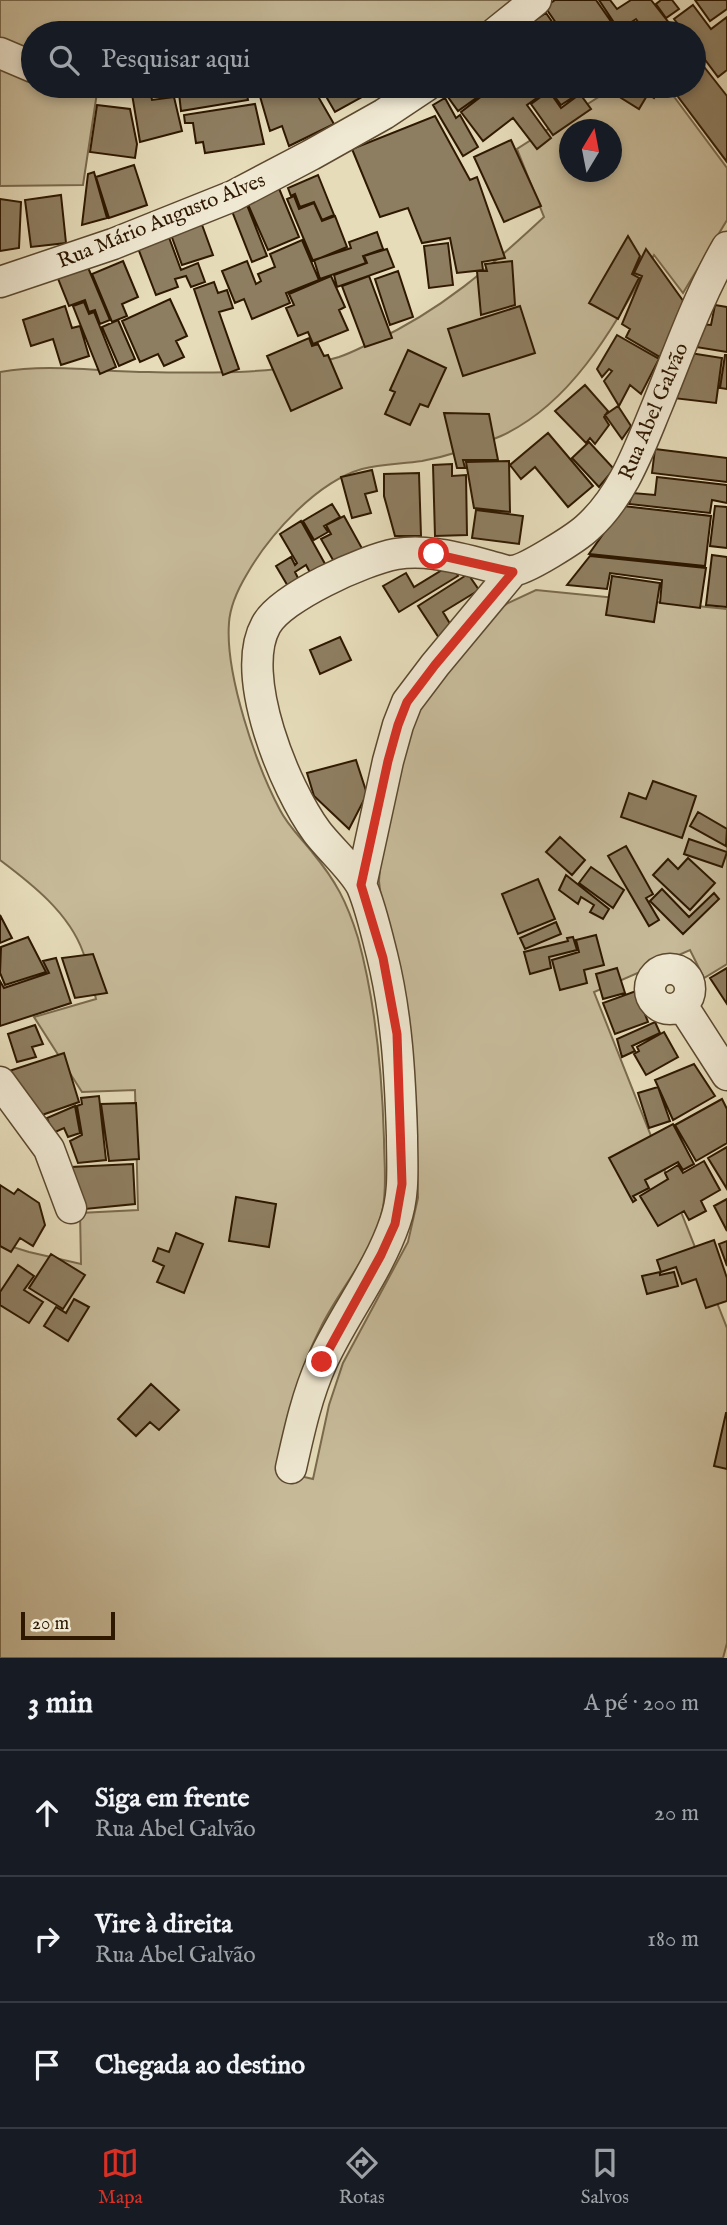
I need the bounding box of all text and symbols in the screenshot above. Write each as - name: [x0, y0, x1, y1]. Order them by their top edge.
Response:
- search box: [21, 21, 706, 98]
- icon: search: [45, 41, 83, 79]
- text: Pesquisar aqui: [101, 43, 250, 76]
- north arrow: [559, 119, 622, 182]
- street label: Rua Mário Augusto Alves: [54, 167, 270, 276]
- street label: Rua Abel Galvão: [613, 339, 695, 484]
- route start: [418, 538, 449, 569]
- route end: [306, 1346, 337, 1377]
- scale bar: [21, 1609, 116, 1641]
- text: 20 m: [32, 1612, 69, 1636]
- text: 3 min: [28, 1685, 93, 1723]
- text: A pé · 200 m: [584, 1689, 699, 1718]
- text: Siga em frente: [95, 1782, 250, 1815]
- icon: ahead: [28, 1794, 66, 1832]
- text: 20 m: [654, 1799, 699, 1828]
- text: Rua Abel Galvão: [95, 1815, 256, 1844]
- text: Vire à direita: [95, 1908, 232, 1941]
- icon: right: [28, 1920, 66, 1958]
- text: 180 m: [647, 1925, 699, 1954]
- text: Rua Abel Galvão: [95, 1941, 256, 1970]
- icon: arrive: [28, 2046, 66, 2084]
- text: Chegada ao destino: [95, 2049, 305, 2082]
- tab: Mapa: [98, 2144, 143, 2210]
- tab: Rotas: [339, 2144, 385, 2210]
- tab: Salvos: [581, 2144, 629, 2210]

